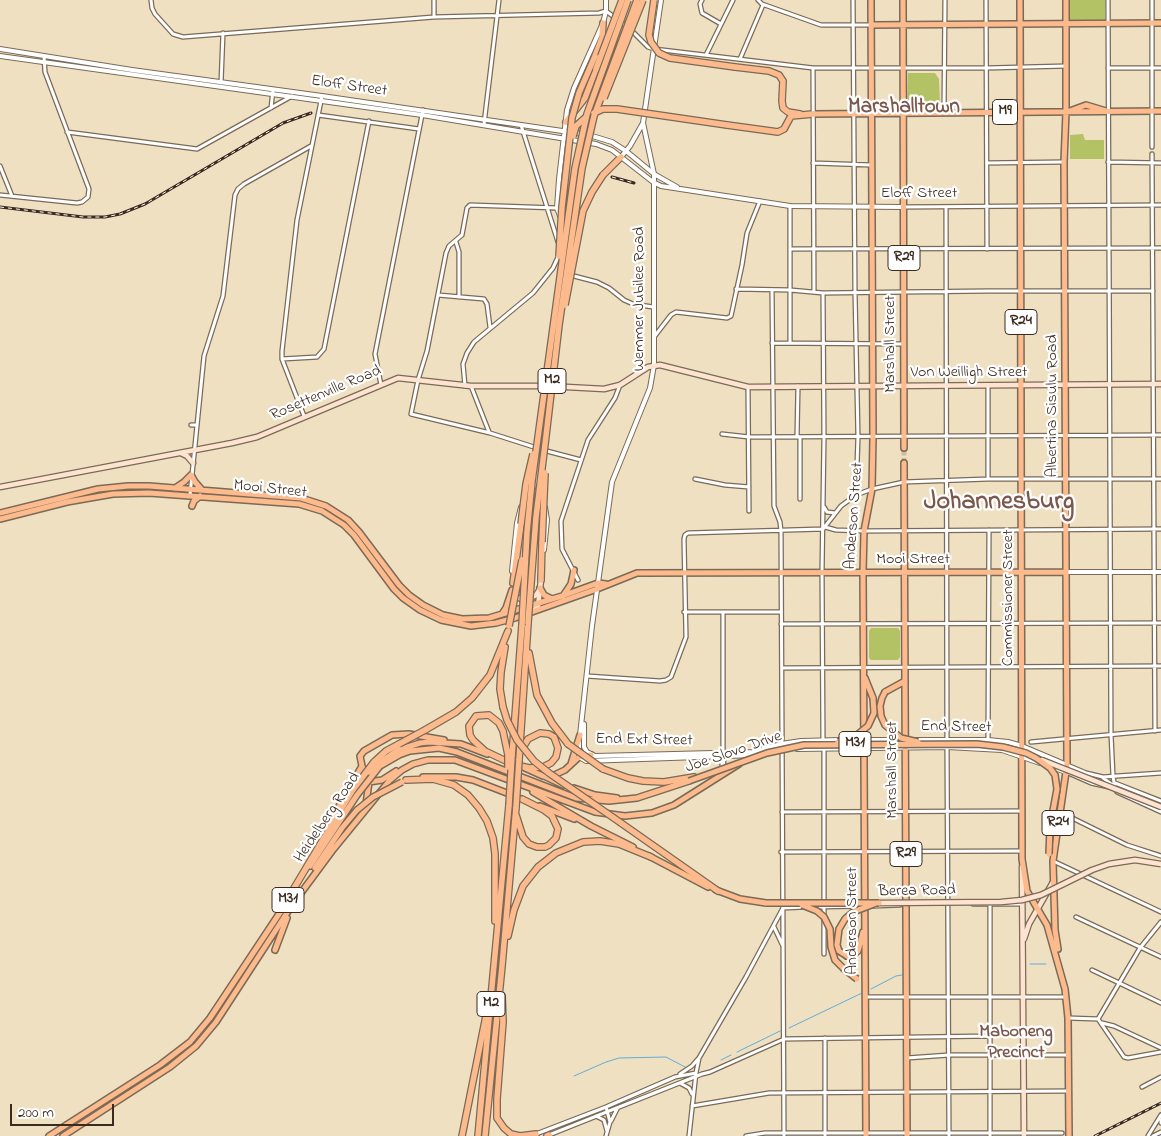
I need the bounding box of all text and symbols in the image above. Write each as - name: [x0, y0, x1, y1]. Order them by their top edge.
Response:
- street label: Eloff Street: [310, 72, 388, 102]
- district label: Marshalltown: [848, 96, 960, 122]
- road number: M9: [992, 100, 1018, 124]
- street label: Eloff Street: [881, 184, 957, 204]
- street label: Wemmer Jubilee Road: [630, 227, 650, 371]
- road number: R29: [888, 246, 920, 270]
- street label: Marshall Street: [881, 295, 901, 393]
- road number: R24: [1005, 310, 1037, 334]
- street label: Albertina Sisulu Road: [1043, 335, 1063, 477]
- street label: Rosettenville Road: [268, 362, 384, 426]
- street label: Von Weilligh Street: [911, 363, 1027, 383]
- road number: M2: [538, 368, 566, 394]
- street label: Anderson Street: [842, 462, 868, 570]
- street label: Mooi Street: [232, 477, 308, 503]
- district label: Johannesburg: [924, 488, 1074, 520]
- street label: Commissioner Street: [999, 530, 1019, 666]
- street label: Mooi Street: [876, 550, 950, 570]
- street label: End Street: [920, 718, 992, 738]
- street label: Marshall Street: [883, 721, 903, 819]
- street label: Joe Slovo Drive: [683, 728, 785, 778]
- street label: End Ext Street: [595, 731, 693, 751]
- road number: M31: [839, 732, 871, 756]
- street label: Heidelberg Road: [291, 769, 365, 867]
- road number: R24: [1042, 810, 1074, 836]
- road number: R29: [890, 842, 922, 866]
- street label: Anderson Street: [843, 867, 863, 975]
- street label: Berea Road: [878, 882, 956, 902]
- road number: M31: [272, 888, 304, 912]
- road number: M2: [477, 992, 505, 1016]
- district label: Maboneng Precinct: [979, 1022, 1053, 1064]
- scale bar: [12, 1094, 116, 1126]
- text: 200 m: [18, 1102, 54, 1124]

